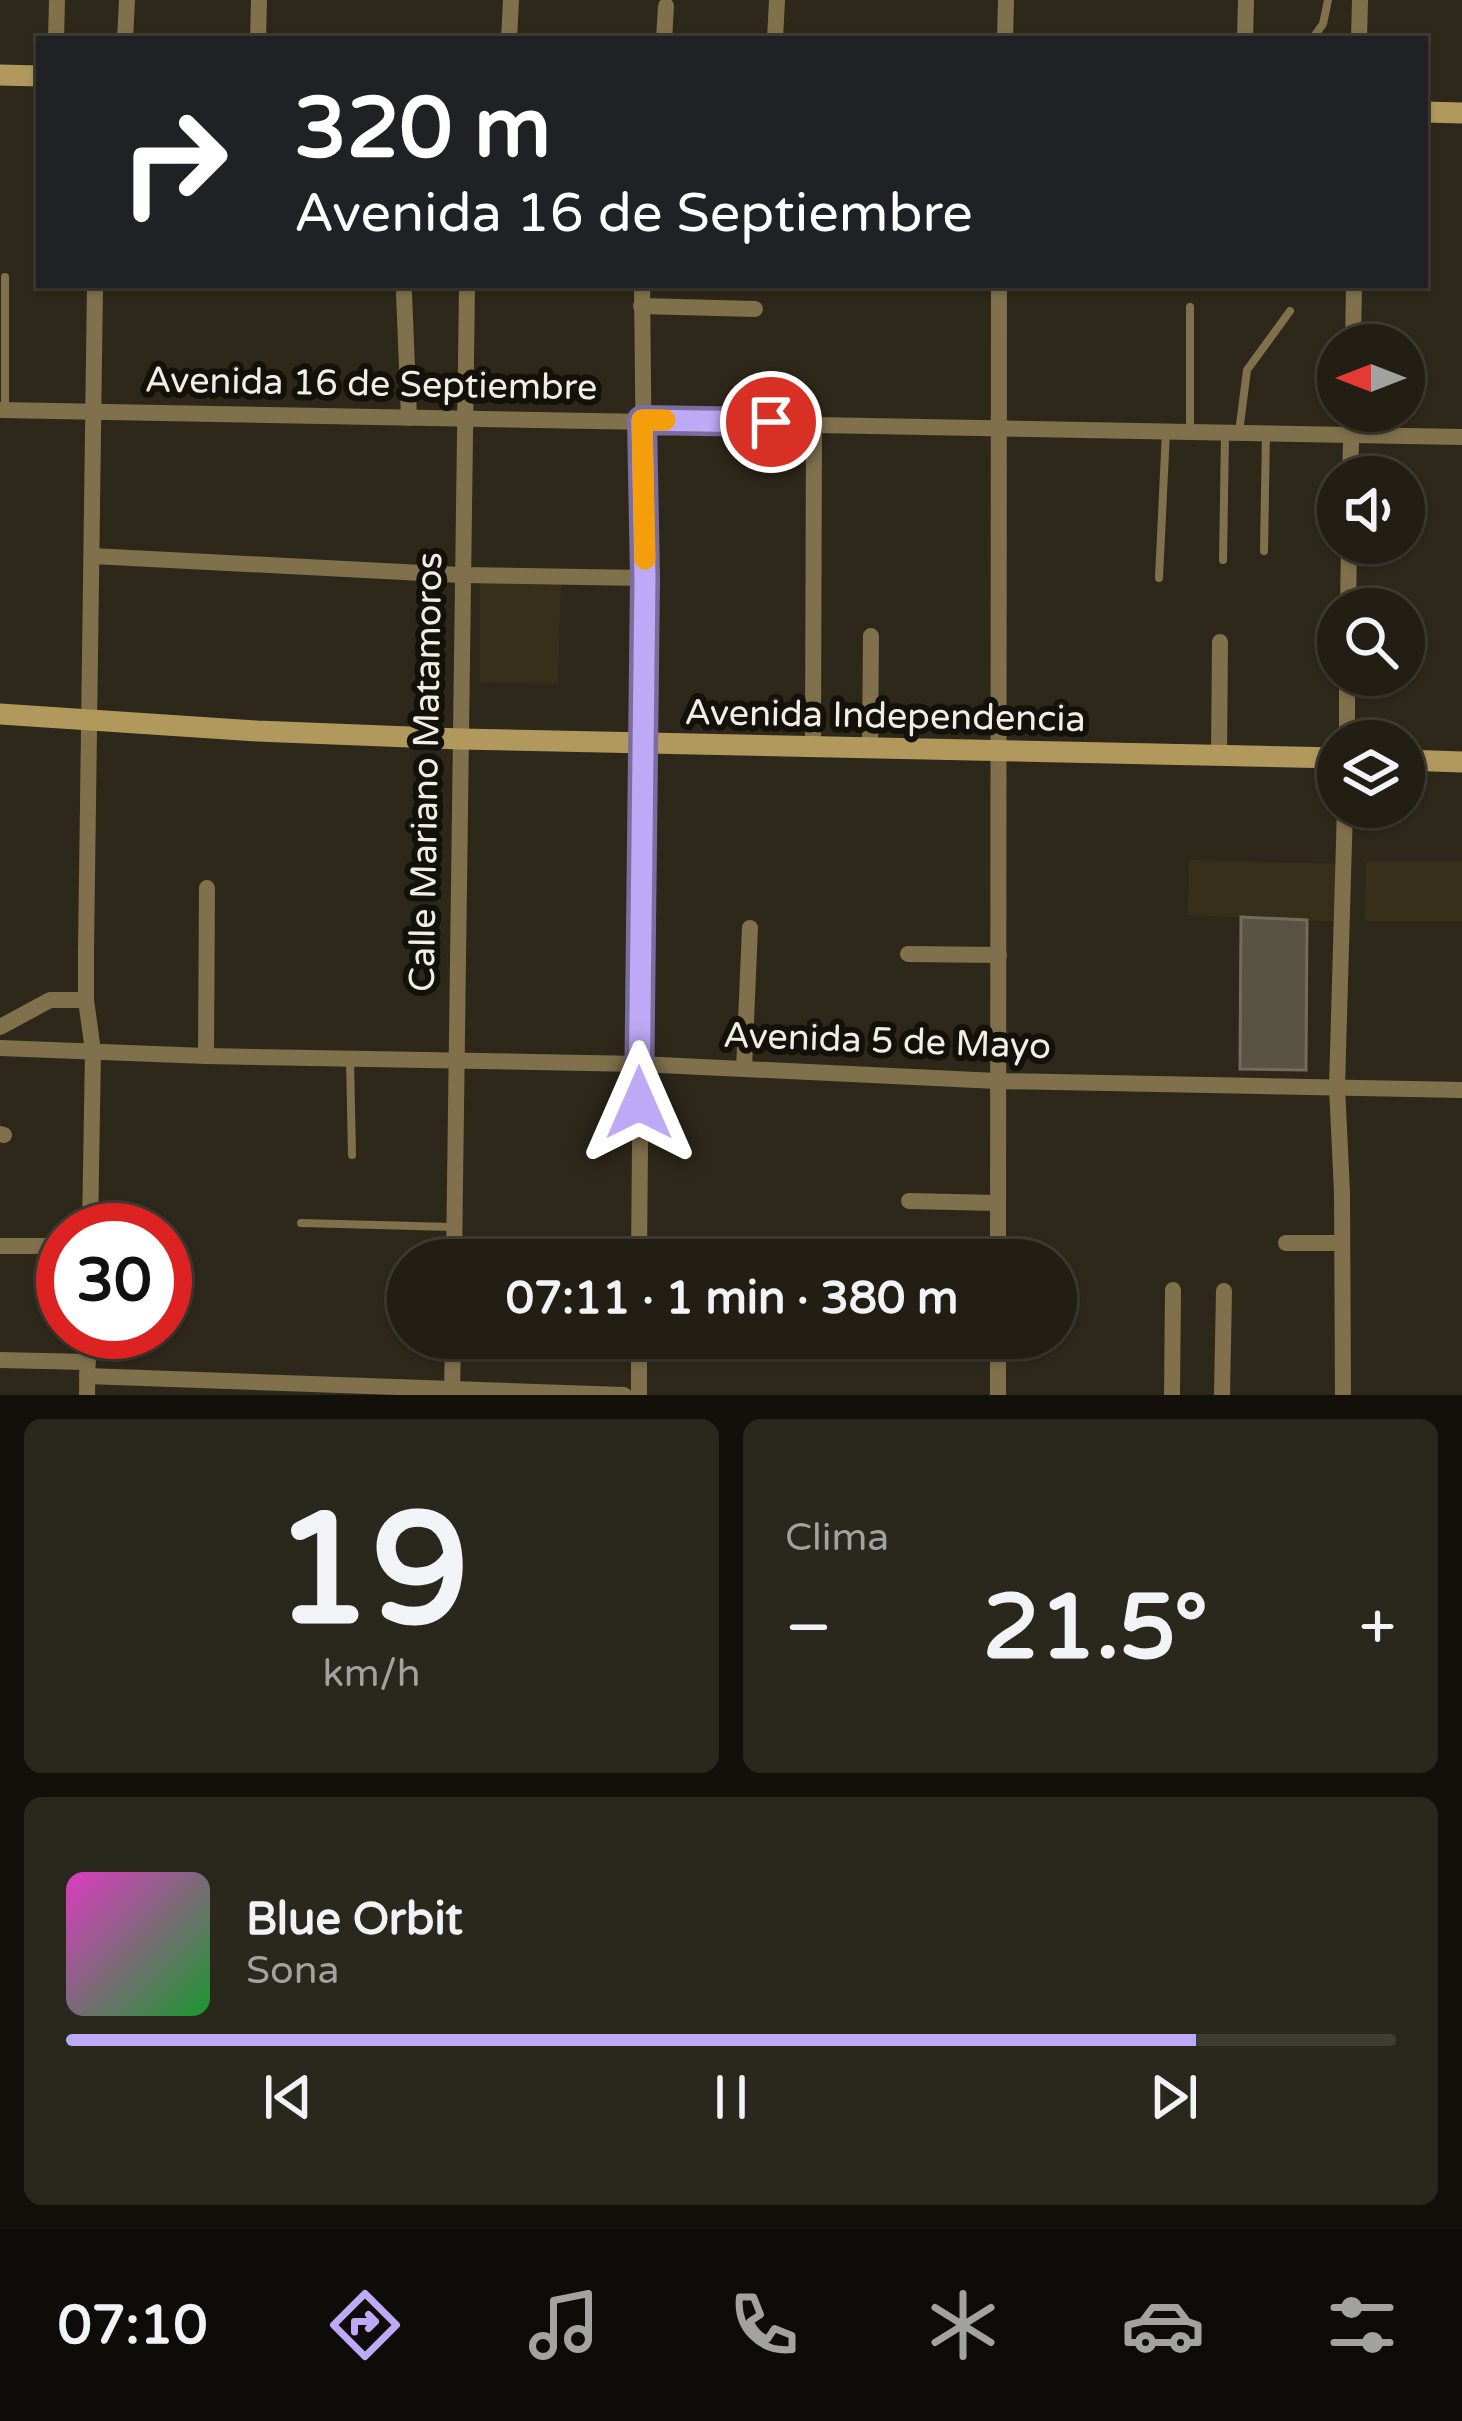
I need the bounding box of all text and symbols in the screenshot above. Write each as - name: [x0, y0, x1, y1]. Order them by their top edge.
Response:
- text: 320 m: [294, 79, 551, 180]
- icon: right: [96, 84, 252, 240]
- text: Avenida 16 de Septiembre: [294, 181, 973, 246]
- north arrow: [1317, 324, 1425, 432]
- map controls: [1317, 324, 1425, 828]
- street label: Avenida 16 de Septiembre: [144, 359, 598, 409]
- pin: [720, 371, 822, 473]
- icon: arrive: [738, 389, 804, 455]
- button: sound: [1317, 456, 1425, 564]
- street label: Calle Mariano Matamoros: [401, 552, 451, 992]
- button: search: [1317, 588, 1425, 696]
- street label: Avenida Independencia: [684, 691, 1086, 741]
- button: layers: [1317, 720, 1425, 828]
- street label: Avenida 5 de Mayo: [722, 1014, 1052, 1068]
- position arrow: [576, 1040, 702, 1166]
- speed limit sign: 30: [36, 1203, 192, 1359]
- text: 07:11 · 1 min · 380 m: [506, 1272, 958, 1326]
- text: 19: [274, 1478, 469, 1666]
- text: Clima: [785, 1514, 889, 1561]
- text: 21.5°: [983, 1574, 1208, 1683]
- text: −: [785, 1588, 832, 1668]
- text: +: [1359, 1588, 1396, 1668]
- text: km/h: [322, 1650, 421, 1697]
- text: Blue Orbit: [246, 1893, 463, 1947]
- text: Sona: [246, 1947, 339, 1994]
- icon: previous: [255, 2064, 321, 2130]
- icon: pause: [698, 2064, 764, 2130]
- icon: next: [1141, 2064, 1207, 2130]
- icon: directions: [323, 2283, 407, 2367]
- icon: music: [522, 2283, 606, 2367]
- icon: phone: [722, 2283, 806, 2367]
- icon: climate: [921, 2283, 1005, 2367]
- icon: car: [1121, 2283, 1205, 2367]
- icon: filters: [1320, 2283, 1404, 2367]
- text: 07:10: [58, 2293, 207, 2358]

